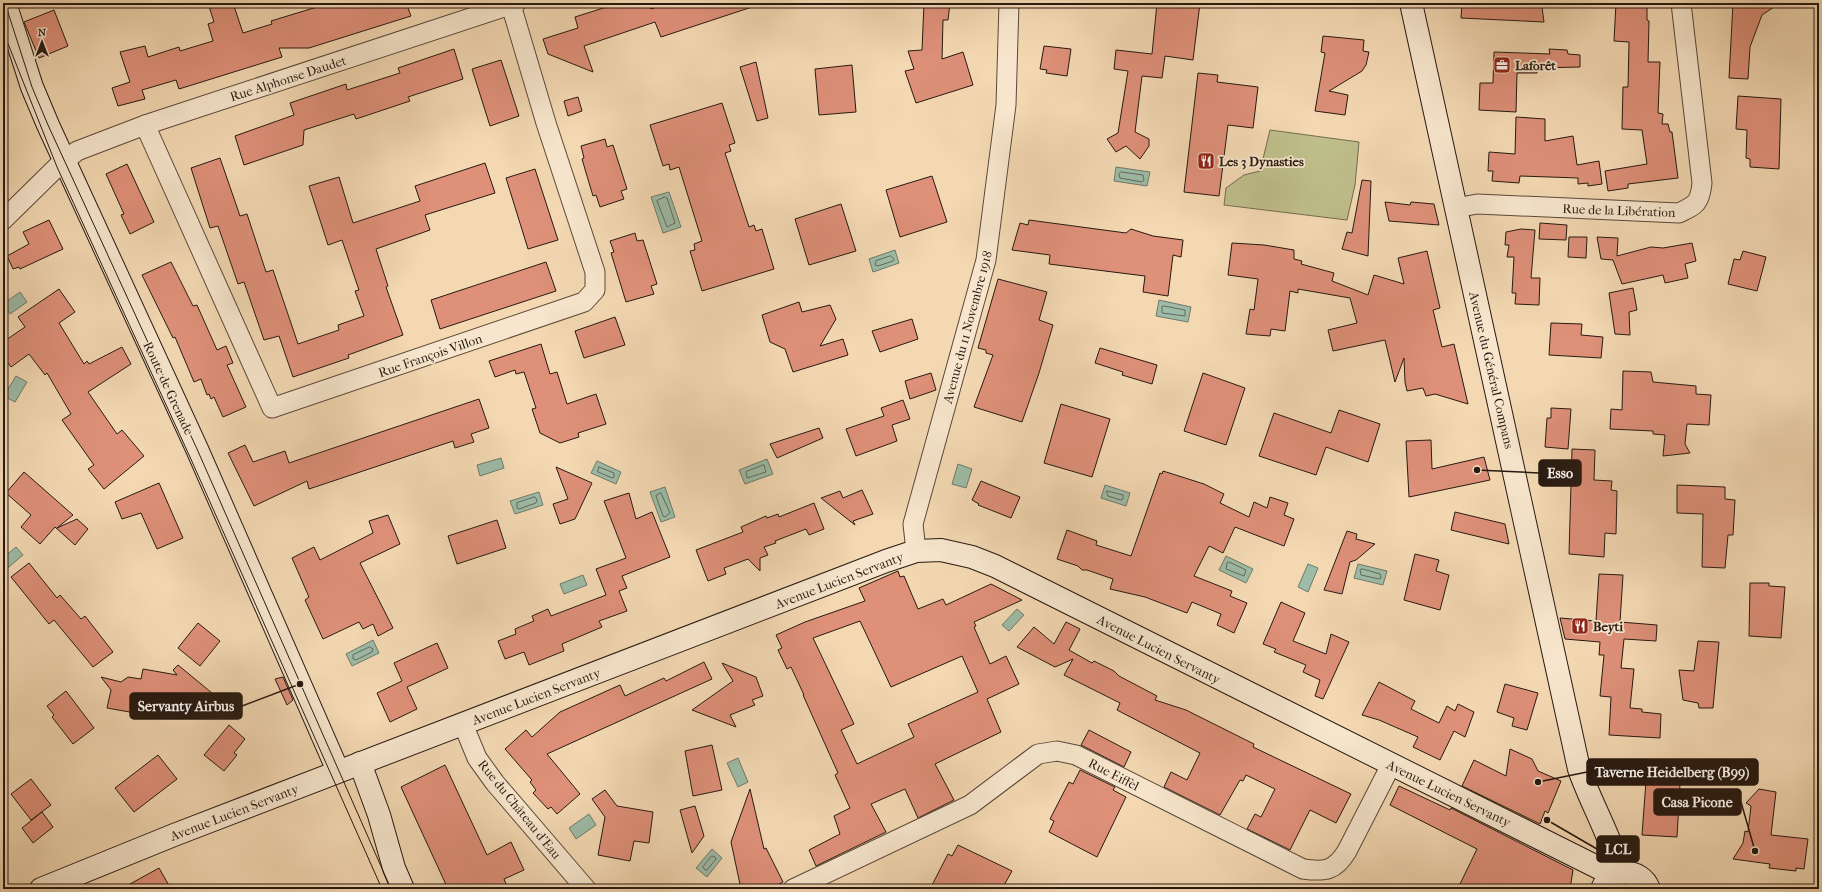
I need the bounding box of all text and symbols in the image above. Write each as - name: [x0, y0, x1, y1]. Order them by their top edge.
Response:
- north arrow: [22, 22, 62, 62]
- text: N: [38, 26, 47, 39]
- street label: Rue Alphonse Daudet: [228, 52, 349, 104]
- office icon: Laforêt: [1492, 55, 1512, 75]
- place label: Laforêt: [1515, 58, 1556, 73]
- restaurant icon: Les 3 Dynasties: [1196, 151, 1216, 171]
- place label: Les 3 Dynasties: [1219, 154, 1304, 170]
- street label: Rue de la Libération: [1562, 201, 1676, 220]
- street label: Avenue du 11 Novembre 1918: [940, 249, 995, 406]
- street label: Avenue du Général Compans: [1466, 289, 1517, 450]
- street label: Rue François Villon: [376, 331, 485, 381]
- street label: Route de Grenade: [140, 339, 197, 438]
- callout: Esso: [1539, 460, 1581, 486]
- text: Esso: [1547, 465, 1573, 482]
- street label: Avenue Lucien Servanty: [772, 549, 906, 612]
- street label: Avenue Lucien Servanty: [1094, 611, 1224, 688]
- restaurant icon: Beyti: [1570, 616, 1590, 636]
- place label: Beyti: [1593, 619, 1623, 635]
- street label: Avenue Lucien Servanty: [469, 665, 603, 728]
- callout: Servanty Airbus: [130, 693, 242, 719]
- text: Servanty Airbus: [138, 698, 235, 715]
- street label: Rue Eiffel: [1086, 755, 1142, 794]
- street label: Avenue Lucien Servanty: [1383, 756, 1514, 831]
- street label: Rue du Château d'Eau: [475, 757, 565, 862]
- callout: Taverne Heidelberg (B99): [1587, 759, 1758, 785]
- text: Taverne Heidelberg (B99): [1594, 764, 1749, 781]
- street label: Avenue Lucien Servanty: [167, 781, 301, 844]
- callout: Casa Picone: [1654, 789, 1741, 815]
- text: Casa Picone: [1661, 794, 1733, 811]
- callout: LCL: [1597, 836, 1639, 862]
- text: LCL: [1605, 841, 1632, 858]

